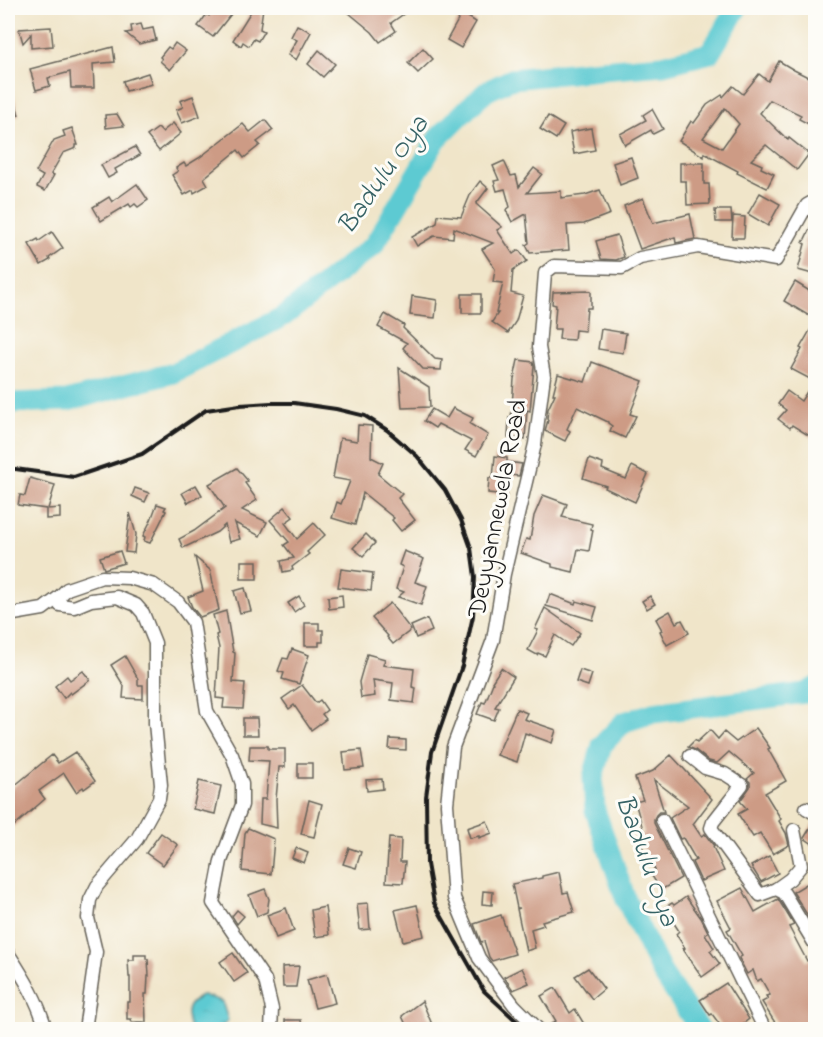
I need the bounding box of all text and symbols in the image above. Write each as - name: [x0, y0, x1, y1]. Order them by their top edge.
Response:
- water label: Badulu Oya: [329, 108, 440, 243]
- street label: Deyyannewela Road: [459, 396, 539, 622]
- water label: Badulu Oya: [604, 790, 688, 932]

